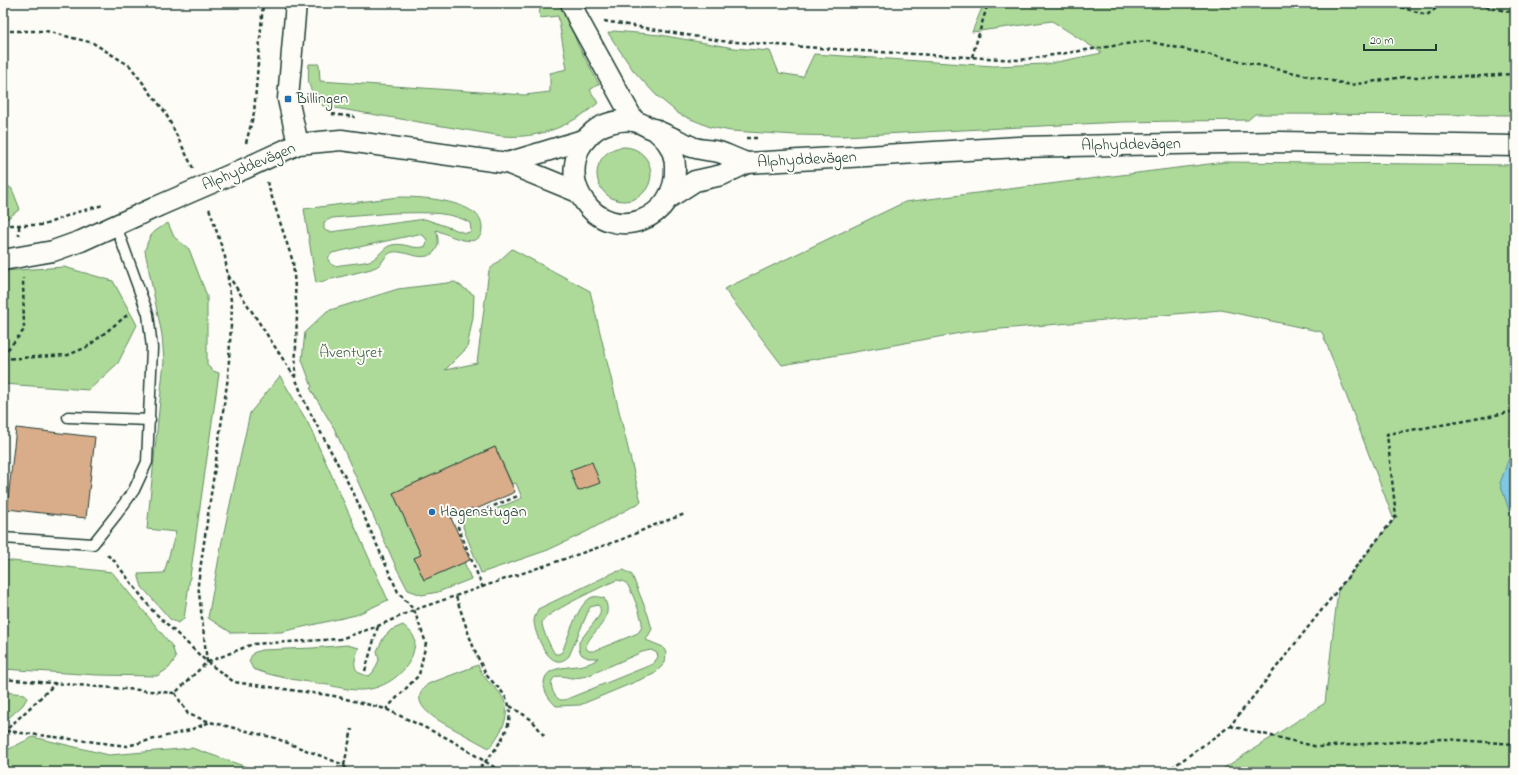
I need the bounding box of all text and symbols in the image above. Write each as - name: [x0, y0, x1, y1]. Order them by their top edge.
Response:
- scale bar: [1364, 26, 1436, 52]
- text: 20 m: [1370, 32, 1393, 50]
- place label: Billingen: [295, 87, 348, 111]
- marker: Billingen: [283, 94, 293, 104]
- street label: Alphyddevägen: [1081, 132, 1181, 158]
- street label: Alphyddevägen: [199, 136, 300, 197]
- street label: Alphyddevägen: [757, 145, 857, 175]
- park label: Äventyret: [319, 341, 383, 365]
- place label: Hagenstugan: [440, 500, 527, 524]
- marker: Hagenstugan: [427, 507, 437, 517]

